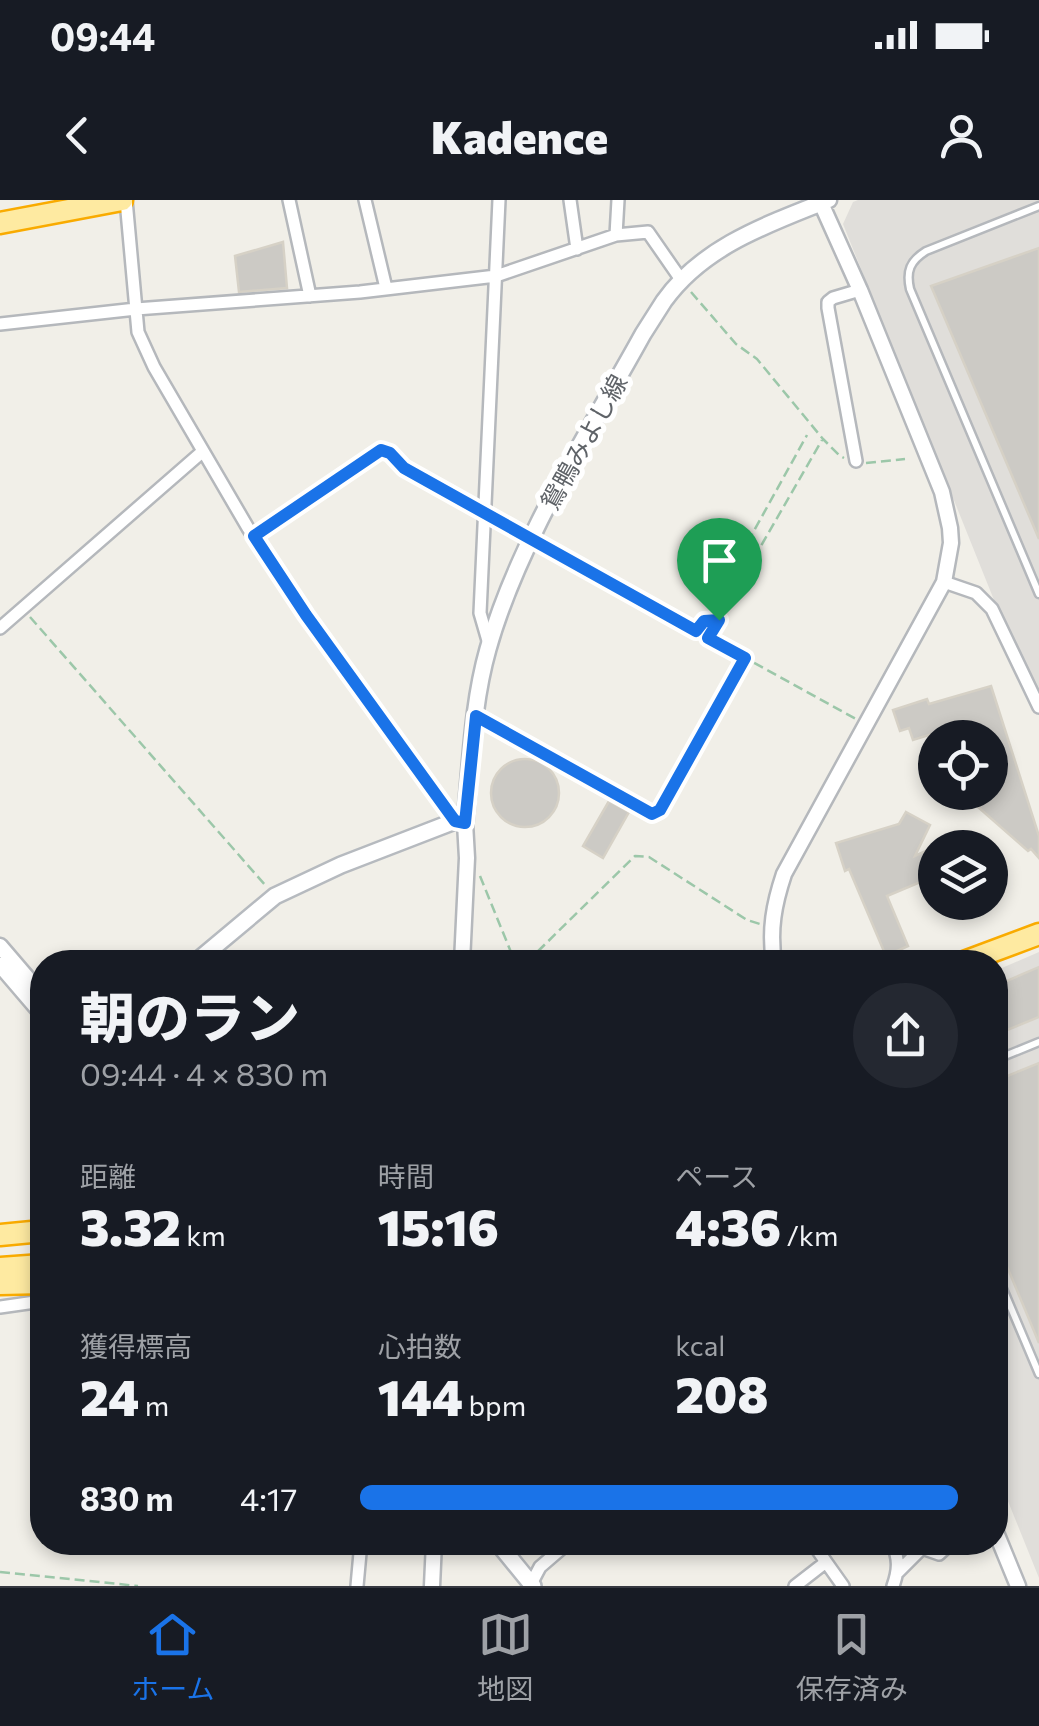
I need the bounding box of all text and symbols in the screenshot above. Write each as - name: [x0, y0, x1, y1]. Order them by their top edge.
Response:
- text: 09:44: [50, 12, 155, 59]
- icon: back: [50, 108, 105, 163]
- text: Kadence: [431, 108, 608, 163]
- icon: person: [934, 108, 989, 163]
- street label: 鴛鴨みよし線: [534, 369, 633, 514]
- pin: [677, 518, 762, 621]
- icon: arrive: [692, 533, 747, 588]
- map controls: [918, 720, 1008, 920]
- button: locate: [918, 720, 1008, 810]
- button: layers: [918, 830, 1008, 920]
- text: 朝のラン: [80, 982, 300, 1049]
- button: share: [853, 983, 958, 1088]
- text: 09:44 · 4 × 830 m: [80, 1053, 328, 1093]
- text: 距離: [80, 1159, 136, 1193]
- text: 時間: [378, 1159, 434, 1193]
- text: ペース: [675, 1159, 758, 1193]
- text: 3.32: [80, 1195, 181, 1256]
- text: 15:16: [378, 1195, 499, 1256]
- text: 4:36: [675, 1195, 781, 1256]
- text: km: [181, 1218, 226, 1252]
- text: /km: [781, 1218, 838, 1252]
- text: kcal: [675, 1328, 725, 1362]
- text: 獲得標高: [80, 1329, 192, 1363]
- text: 心拍数: [378, 1329, 462, 1363]
- text: 208: [675, 1362, 769, 1423]
- text: 24: [80, 1365, 139, 1426]
- text: 144: [378, 1365, 463, 1426]
- text: m: [139, 1388, 169, 1422]
- text: bpm: [463, 1388, 526, 1422]
- text: 830 m: [80, 1478, 174, 1518]
- text: 4:17: [240, 1478, 297, 1518]
- tab: ホーム: [131, 1607, 214, 1707]
- tab: 地図: [477, 1607, 533, 1707]
- tab: 保存済み: [796, 1607, 908, 1707]

